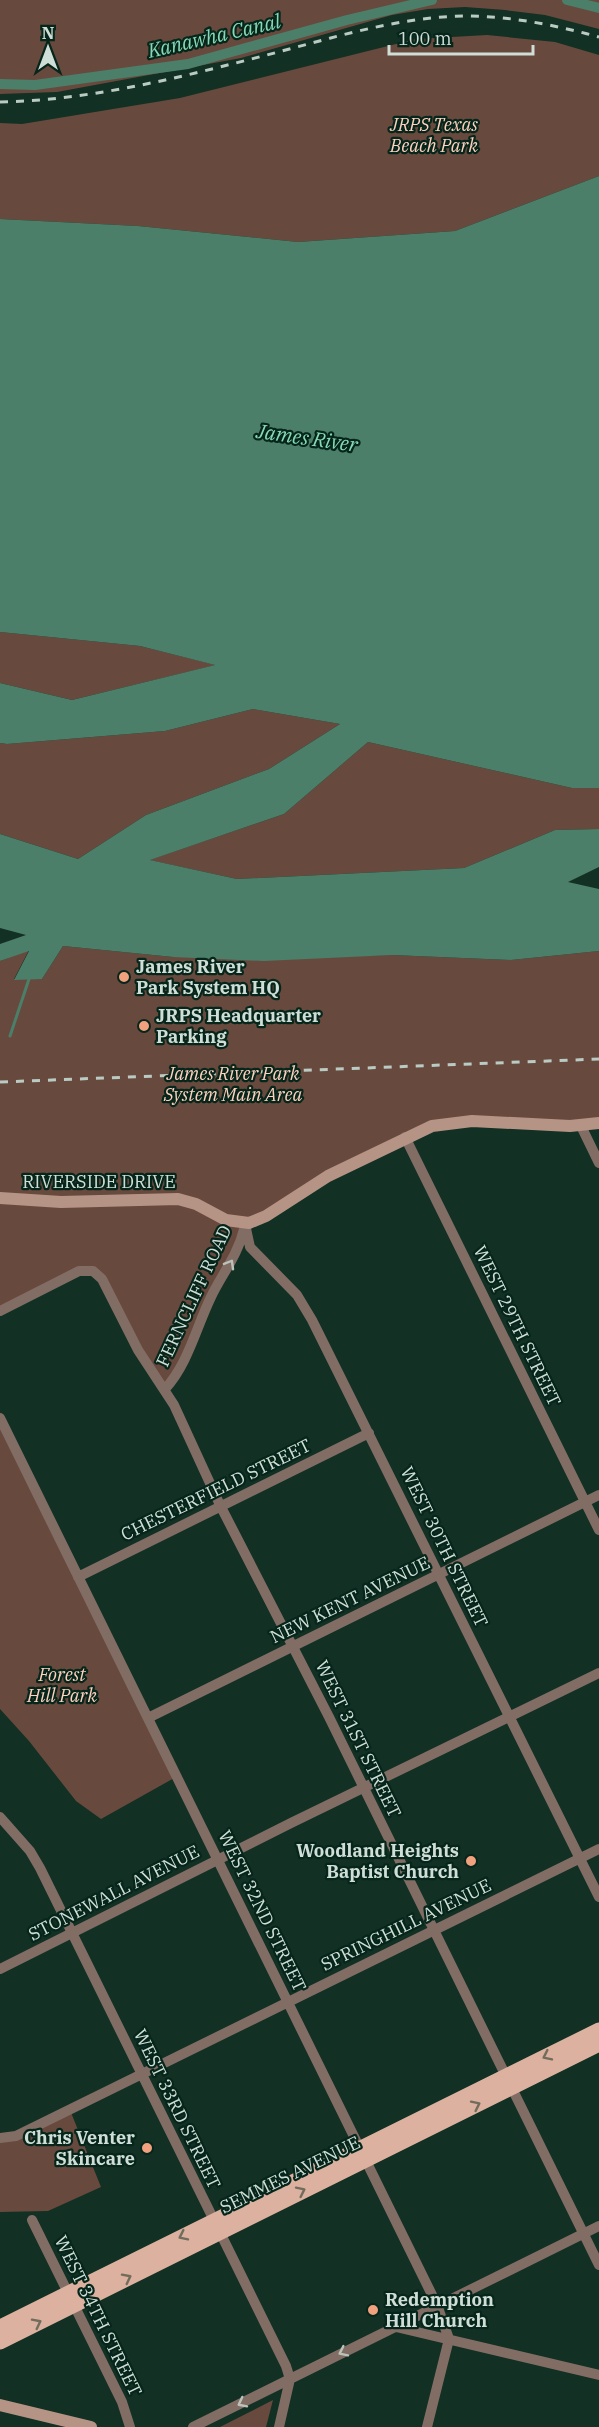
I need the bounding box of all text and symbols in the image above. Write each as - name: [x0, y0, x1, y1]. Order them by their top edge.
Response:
- water label: Kanawha Canal: [144, 7, 283, 64]
- north arrow: [18, 18, 78, 78]
- scale bar: [389, 18, 533, 56]
- text: N: [42, 23, 54, 43]
- text: 100 m: [398, 27, 452, 50]
- park label: JRPS Texas Beach Park: [389, 113, 478, 157]
- water label: James River: [254, 417, 361, 458]
- place label: James River Park System HQ: [136, 955, 280, 999]
- marker: James River Park System HQ: [117, 970, 131, 984]
- place label: JRPS Headquarter Parking: [156, 1004, 321, 1048]
- marker: JRPS Headquarter Parking: [137, 1019, 151, 1033]
- park label: James River Park System Main Area: [163, 1062, 302, 1106]
- street label: RIVERSIDE DRIVE: [22, 1170, 176, 1193]
- street label: FERNCLIFF ROAD: [151, 1221, 236, 1370]
- street label: WEST 29TH STREET: [469, 1242, 566, 1410]
- one-way arrow: [223, 1260, 234, 1270]
- street label: CHESTERFIELD STREET: [117, 1433, 315, 1546]
- street label: WEST 30TH STREET: [396, 1463, 493, 1631]
- street label: NEW KENT AVENUE: [266, 1551, 433, 1648]
- street label: WEST 31ST STREET: [310, 1656, 407, 1821]
- park label: Forest Hill Park: [26, 1663, 97, 1707]
- street label: WEST 32ND STREET: [213, 1826, 312, 1995]
- street label: STONEWALL AVENUE: [24, 1839, 203, 1946]
- place label: Woodland Heights Baptist Church: [296, 1839, 459, 1883]
- marker: Woodland Heights Baptist Church: [464, 1854, 478, 1868]
- street label: SPRINGHILL AVENUE: [317, 1873, 495, 1976]
- street label: WEST 33RD STREET: [129, 2025, 226, 2193]
- one-way arrow: [542, 2049, 553, 2061]
- one-way arrow: [470, 2100, 481, 2112]
- place label: Chris Venter Skincare: [24, 2126, 135, 2170]
- street label: SEMMES AVENUE: [216, 2131, 364, 2219]
- marker: Chris Venter Skincare: [140, 2141, 154, 2155]
- one-way arrow: [295, 2187, 306, 2198]
- one-way arrow: [179, 2228, 190, 2240]
- street label: WEST 34TH STREET: [50, 2232, 147, 2400]
- one-way arrow: [120, 2274, 131, 2285]
- place label: Redemption Hill Church: [385, 2288, 494, 2332]
- marker: Redemption Hill Church: [366, 2303, 380, 2317]
- one-way arrow: [31, 2319, 42, 2330]
- one-way arrow: [339, 2345, 350, 2357]
- one-way arrow: [237, 2396, 248, 2407]

